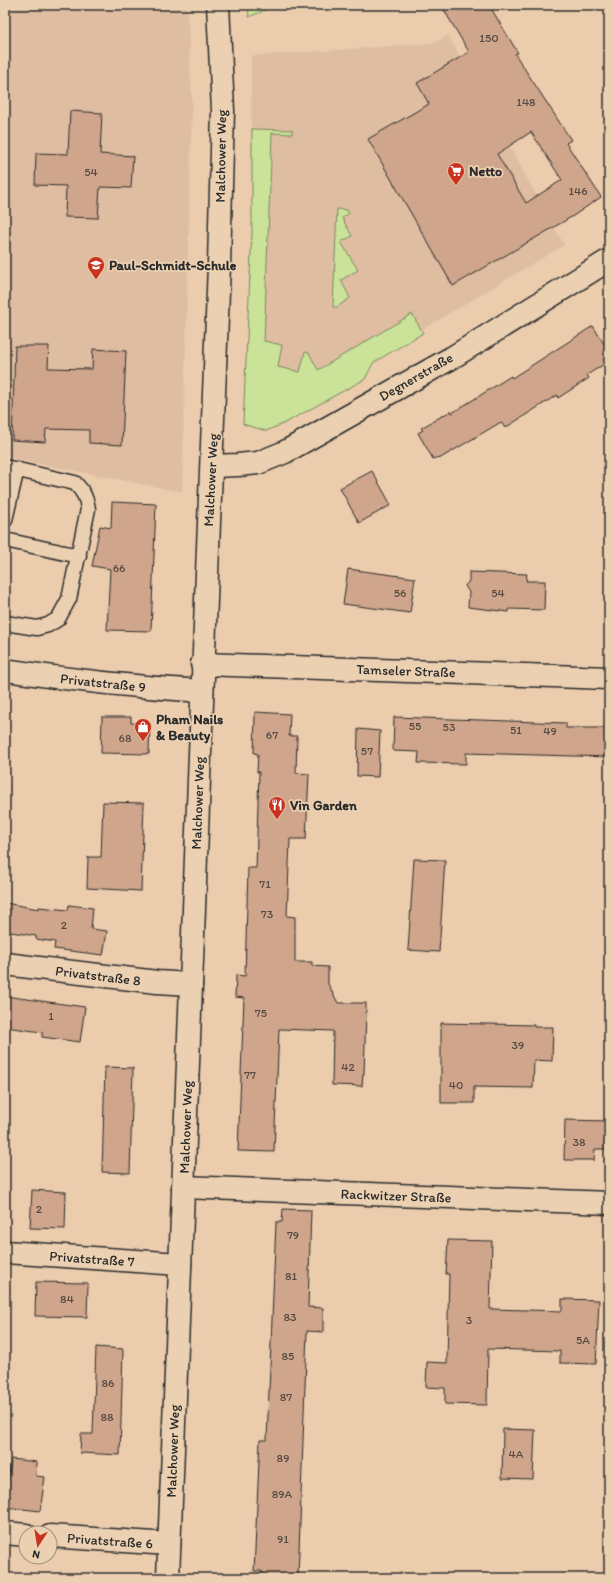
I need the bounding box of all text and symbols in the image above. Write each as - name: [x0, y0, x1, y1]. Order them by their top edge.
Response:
- house number: 150: [479, 31, 499, 45]
- house number: 148: [516, 95, 536, 109]
- street label: Malchower Weg: [212, 108, 230, 203]
- supermarket icon: Netto: [446, 161, 466, 186]
- place label: Netto: [469, 163, 502, 180]
- house number: 54: [84, 165, 98, 179]
- house number: 146: [568, 184, 588, 198]
- school or university icon: Paul-Schmidt-Schule: [86, 255, 106, 280]
- place label: Paul-Schmidt-Schule: [109, 257, 237, 274]
- street label: Degnerstraße: [376, 349, 456, 405]
- street label: Malchower Weg: [200, 432, 222, 527]
- house number: 66: [113, 561, 125, 575]
- house number: 56: [394, 586, 406, 600]
- house number: 54: [491, 586, 505, 600]
- street label: Tamseler Straße: [356, 661, 456, 681]
- street label: Privatstraße 9: [59, 670, 147, 696]
- place label: Pham Nails & Beauty: [156, 711, 223, 744]
- shop icon: Pham Nails & Beauty: [133, 717, 153, 742]
- house number: 55: [409, 719, 421, 733]
- house number: 53: [443, 720, 456, 734]
- house number: 51: [510, 723, 522, 737]
- house number: 49: [543, 724, 557, 738]
- house number: 67: [266, 728, 278, 742]
- house number: 68: [119, 731, 132, 745]
- house number: 57: [361, 744, 373, 758]
- street label: Malchower Weg: [188, 755, 208, 850]
- restaurant icon: Vin Garden: [267, 795, 287, 820]
- place label: Vin Garden: [290, 797, 357, 814]
- house number: 71: [259, 877, 271, 891]
- house number: 73: [261, 907, 274, 921]
- house number: 2: [61, 918, 68, 932]
- street label: Privatstraße 8: [54, 962, 142, 990]
- house number: 75: [255, 1006, 267, 1020]
- house number: 1: [48, 1009, 54, 1023]
- house number: 39: [512, 1038, 524, 1052]
- house number: 42: [341, 1060, 355, 1074]
- house number: 77: [244, 1068, 256, 1082]
- house number: 40: [449, 1078, 463, 1092]
- street label: Malchower Weg: [176, 1079, 196, 1174]
- house number: 38: [572, 1135, 586, 1149]
- street label: Rackwitzer Straße: [340, 1186, 452, 1206]
- house number: 2: [36, 1202, 43, 1216]
- house number: 79: [287, 1228, 299, 1242]
- street label: Privatstraße 7: [49, 1248, 135, 1270]
- house number: 81: [285, 1269, 297, 1283]
- house number: 84: [60, 1292, 74, 1306]
- house number: 83: [283, 1310, 297, 1324]
- house number: 3: [466, 1313, 473, 1327]
- house number: 5A: [576, 1333, 590, 1347]
- house number: 85: [282, 1349, 294, 1363]
- house number: 86: [102, 1376, 114, 1390]
- house number: 87: [280, 1390, 292, 1404]
- street label: Malchower Weg: [163, 1403, 183, 1498]
- house number: 88: [100, 1410, 114, 1424]
- house number: 4A: [509, 1447, 524, 1461]
- house number: 89: [277, 1451, 289, 1465]
- house number: 89A: [272, 1487, 293, 1501]
- north arrow: [18, 1525, 58, 1565]
- street label: Privatstraße 6: [67, 1530, 153, 1552]
- house number: 91: [277, 1532, 289, 1546]
- text: N: [31, 1547, 41, 1561]

